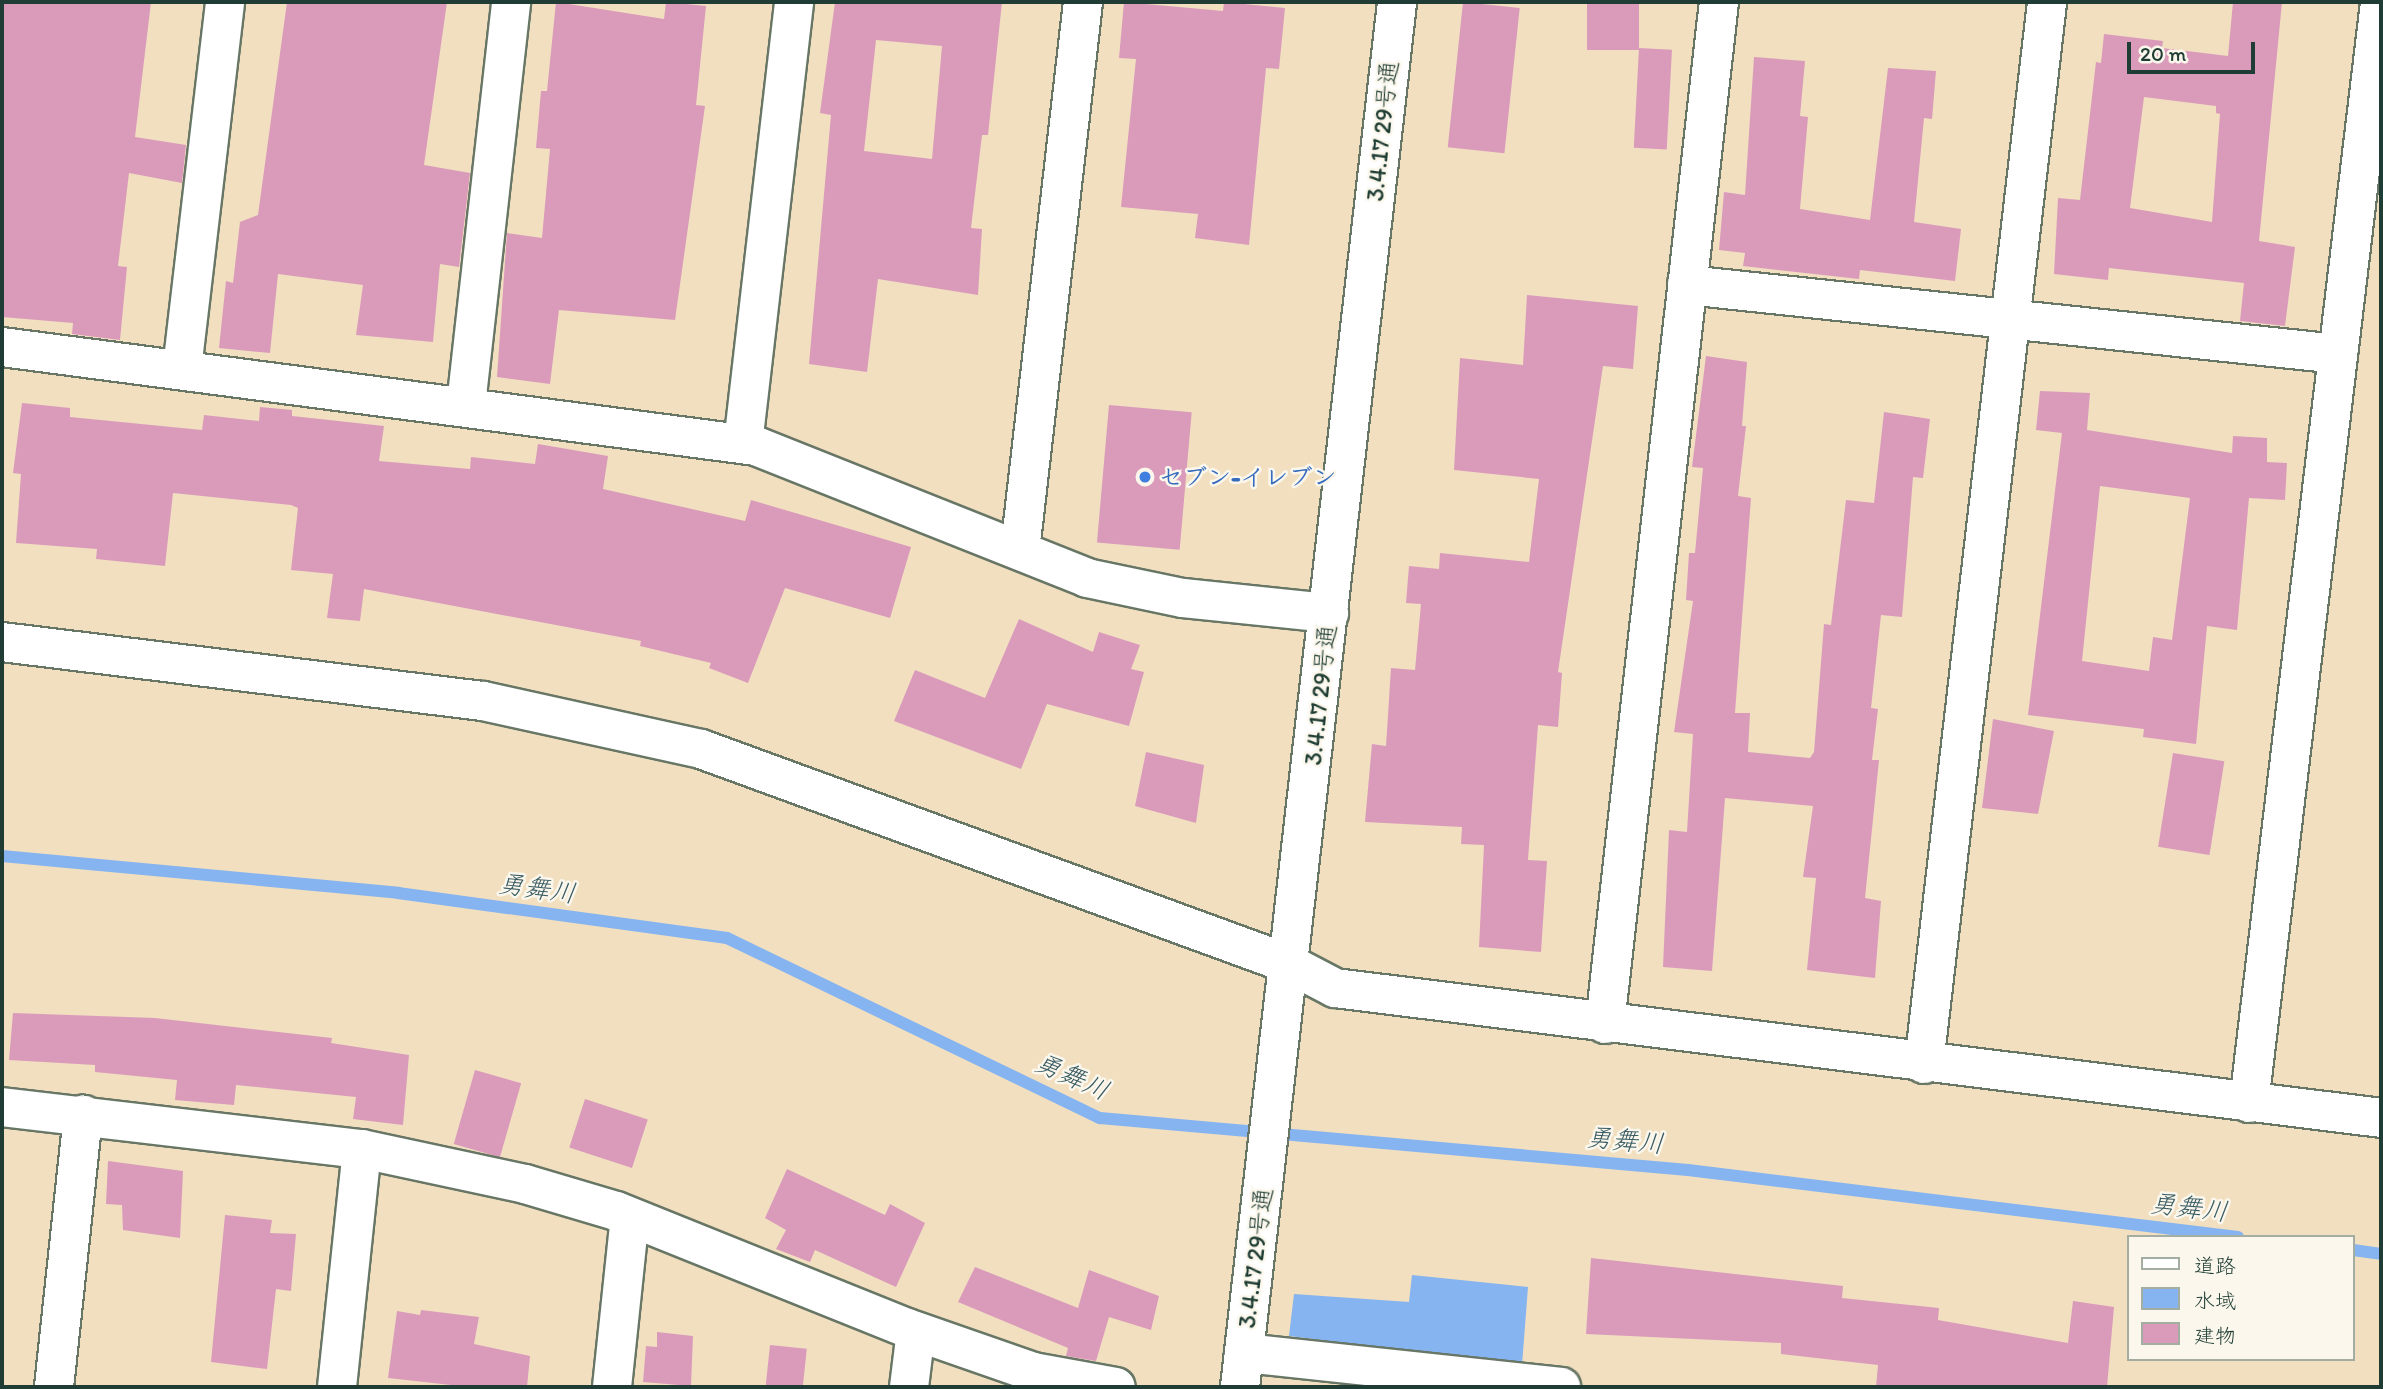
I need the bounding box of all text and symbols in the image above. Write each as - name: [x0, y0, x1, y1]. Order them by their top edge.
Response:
- scale bar: [2131, 28, 2259, 72]
- text: 20 m: [2140, 41, 2186, 66]
- street label: 3.4.17 29号通: [1360, 59, 1404, 203]
- place label: セブン-イレブン: [1159, 463, 1337, 491]
- marker: セブン-イレブン: [1137, 469, 1153, 485]
- street label: 3.4.17 29号通: [1298, 623, 1342, 767]
- water label: 勇舞川: [496, 868, 578, 910]
- water label: 勇舞川: [1030, 1047, 1114, 1107]
- water label: 勇舞川: [1585, 1122, 1665, 1160]
- street label: 3.4.17 29号通: [1232, 1186, 1278, 1330]
- water label: 勇舞川: [2148, 1188, 2230, 1228]
- legend: [2128, 1235, 2355, 1361]
- text: 道路: [2194, 1253, 2236, 1278]
- text: 水域: [2194, 1288, 2236, 1313]
- text: 建物: [2194, 1323, 2236, 1348]

